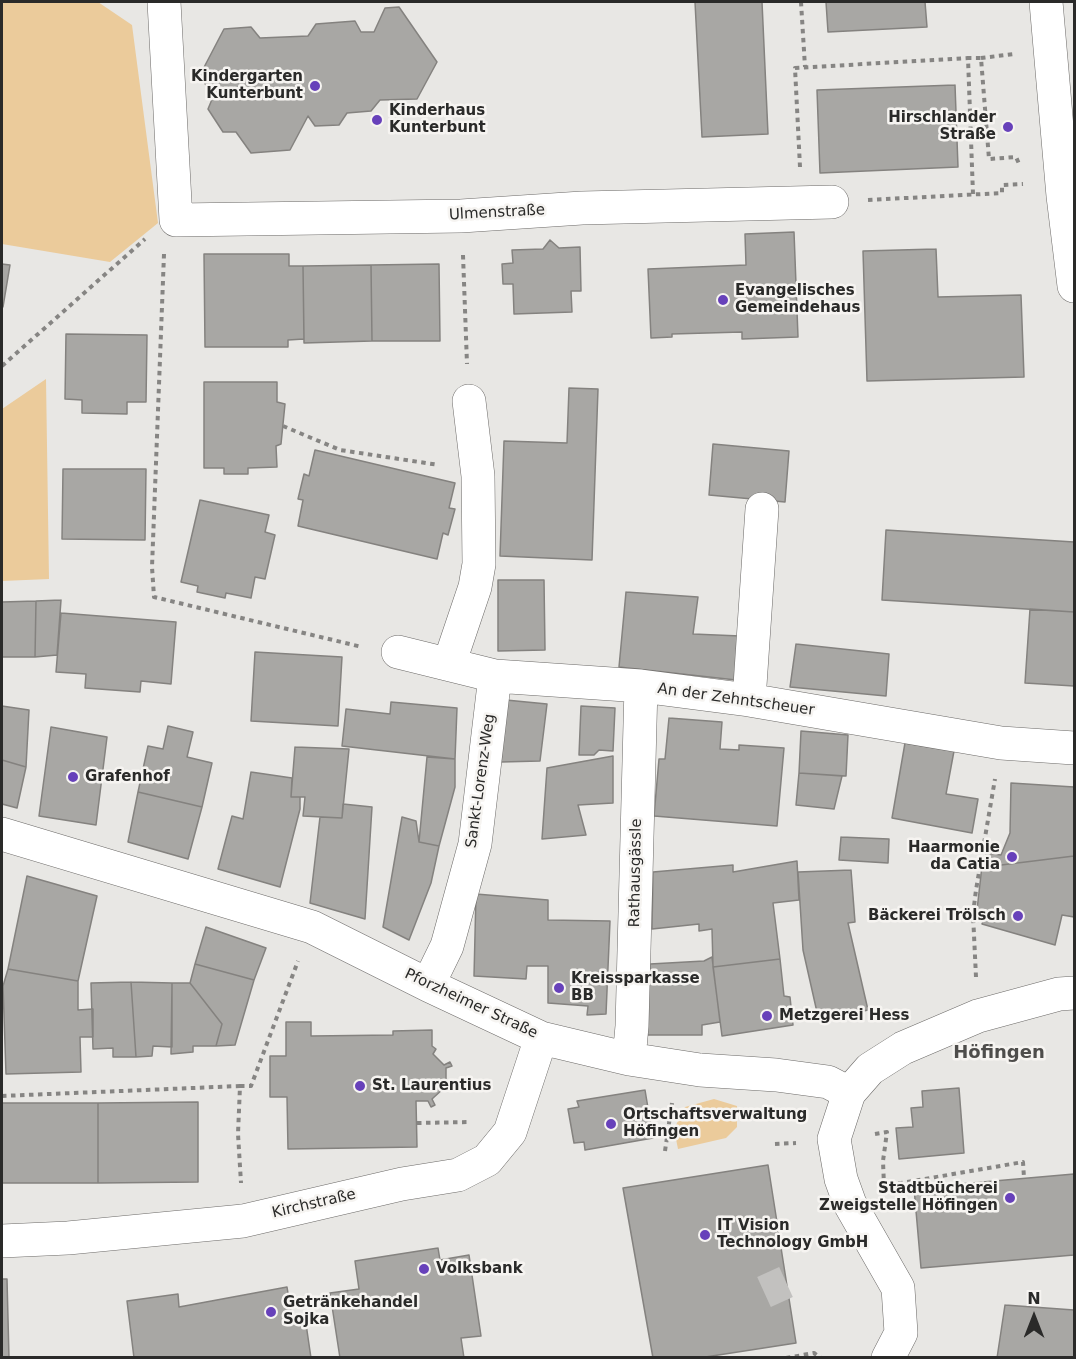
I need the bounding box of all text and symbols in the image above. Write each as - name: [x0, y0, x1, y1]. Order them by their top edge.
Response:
- place label: Kindergarten Kunterbunt: [191, 68, 303, 103]
- marker: Kindergarten Kunterbunt: [308, 79, 322, 93]
- place label: Kinderhaus Kunterbunt: [389, 102, 486, 137]
- place label: Hirschlander Straße: [888, 109, 996, 144]
- marker: Kinderhaus Kunterbunt: [370, 113, 384, 127]
- marker: Hirschlander Straße: [1001, 120, 1015, 134]
- street label: Ulmenstraße: [448, 201, 546, 225]
- place label: Evangelisches Gemeindehaus: [735, 282, 860, 317]
- marker: Evangelisches Gemeindehaus: [716, 293, 730, 307]
- street label: An der Zehntscheuer: [656, 680, 816, 720]
- street label: Sankt-Lorenz-Weg: [463, 713, 499, 849]
- place label: Grafenhof: [85, 768, 170, 786]
- marker: Grafenhof: [66, 770, 80, 784]
- street label: Rathausgässle: [626, 818, 646, 928]
- place label: Haarmonie da Catia: [908, 839, 1000, 874]
- marker: Haarmonie da Catia: [1005, 850, 1019, 864]
- place label: Bäckerei Trölsch: [868, 907, 1006, 925]
- marker: Bäckerei Trölsch: [1011, 909, 1025, 923]
- street label: Pforzheimer Straße: [402, 965, 540, 1043]
- place label: Kreissparkasse BB: [571, 970, 700, 1005]
- marker: Kreissparkasse BB: [552, 981, 566, 995]
- place label: Metzgerei Hess: [779, 1007, 909, 1025]
- marker: Metzgerei Hess: [760, 1009, 774, 1023]
- district label: Höfingen: [953, 1042, 1045, 1064]
- place label: St. Laurentius: [372, 1077, 491, 1095]
- marker: St. Laurentius: [353, 1079, 367, 1093]
- place label: Ortschaftsverwaltung Höfingen: [623, 1106, 807, 1141]
- marker: Ortschaftsverwaltung Höfingen: [604, 1117, 618, 1131]
- place label: Stadtbücherei Zweigstelle Höfingen: [819, 1180, 998, 1215]
- street label: Kirchstraße: [270, 1186, 358, 1222]
- marker: Stadtbücherei Zweigstelle Höfingen: [1003, 1191, 1017, 1205]
- place label: IT Vision Technology GmbH: [717, 1217, 868, 1252]
- marker: IT Vision Technology GmbH: [698, 1228, 712, 1242]
- place label: Volksbank: [436, 1260, 523, 1278]
- marker: Volksbank: [417, 1262, 431, 1276]
- north arrow: [1004, 1287, 1064, 1347]
- text: N: [1027, 1289, 1041, 1308]
- place label: Getränkehandel Sojka: [283, 1294, 418, 1329]
- marker: Getränkehandel Sojka: [264, 1305, 278, 1319]

